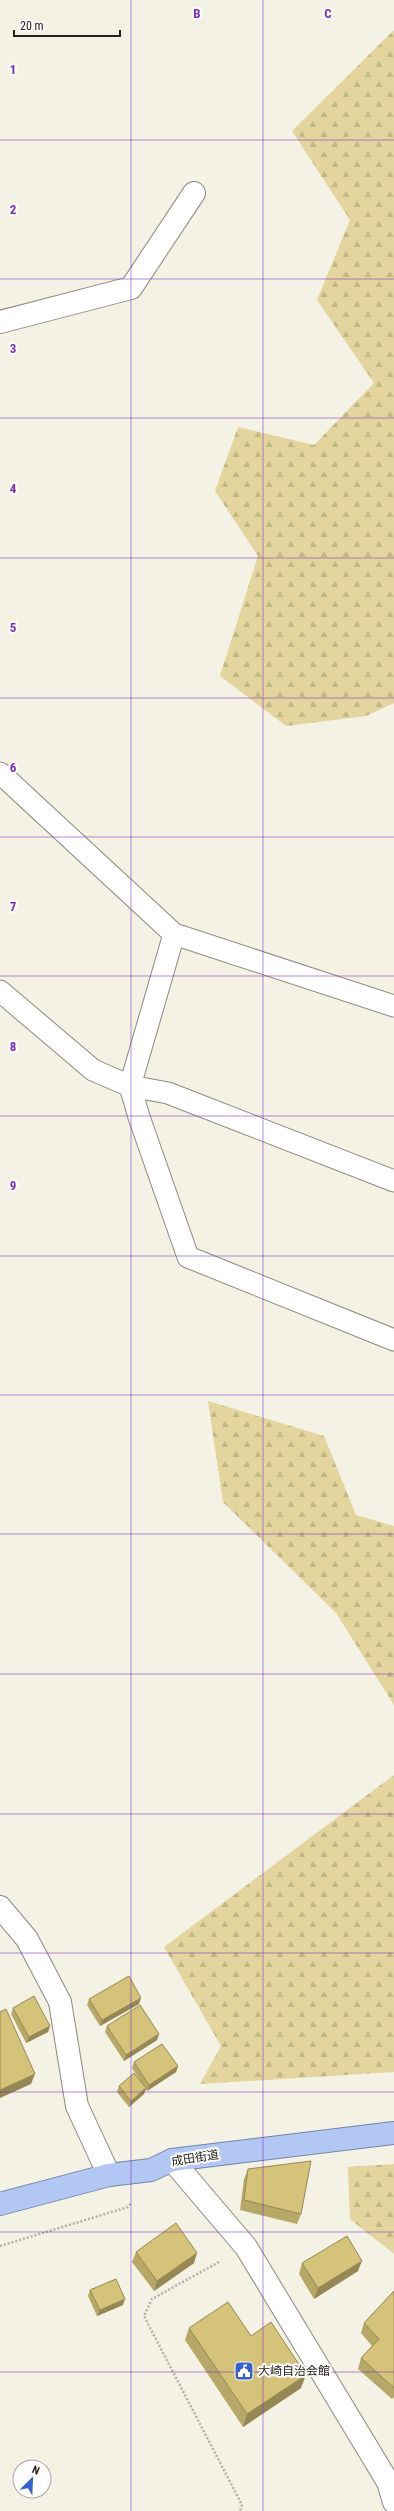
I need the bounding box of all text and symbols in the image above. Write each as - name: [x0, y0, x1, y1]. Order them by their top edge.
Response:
- text: B: [193, 6, 201, 21]
- text: C: [324, 6, 332, 21]
- scale bar: [14, 12, 120, 38]
- text: 20 m: [20, 19, 44, 33]
- text: 1: [10, 62, 16, 77]
- text: 2: [10, 202, 17, 217]
- text: 3: [10, 341, 16, 356]
- text: 4: [10, 481, 17, 496]
- text: 5: [10, 620, 17, 635]
- text: 6: [10, 760, 17, 775]
- text: 7: [10, 899, 17, 914]
- text: 8: [10, 1039, 16, 1054]
- text: 9: [10, 1178, 16, 1193]
- street label: 成田街道: [170, 2147, 220, 2169]
- public building icon: 大崎自治会館: [233, 2360, 255, 2382]
- place label: 大崎自治会館: [258, 2364, 330, 2378]
- north arrow: [12, 2459, 52, 2499]
- text: N: [30, 2463, 42, 2478]

